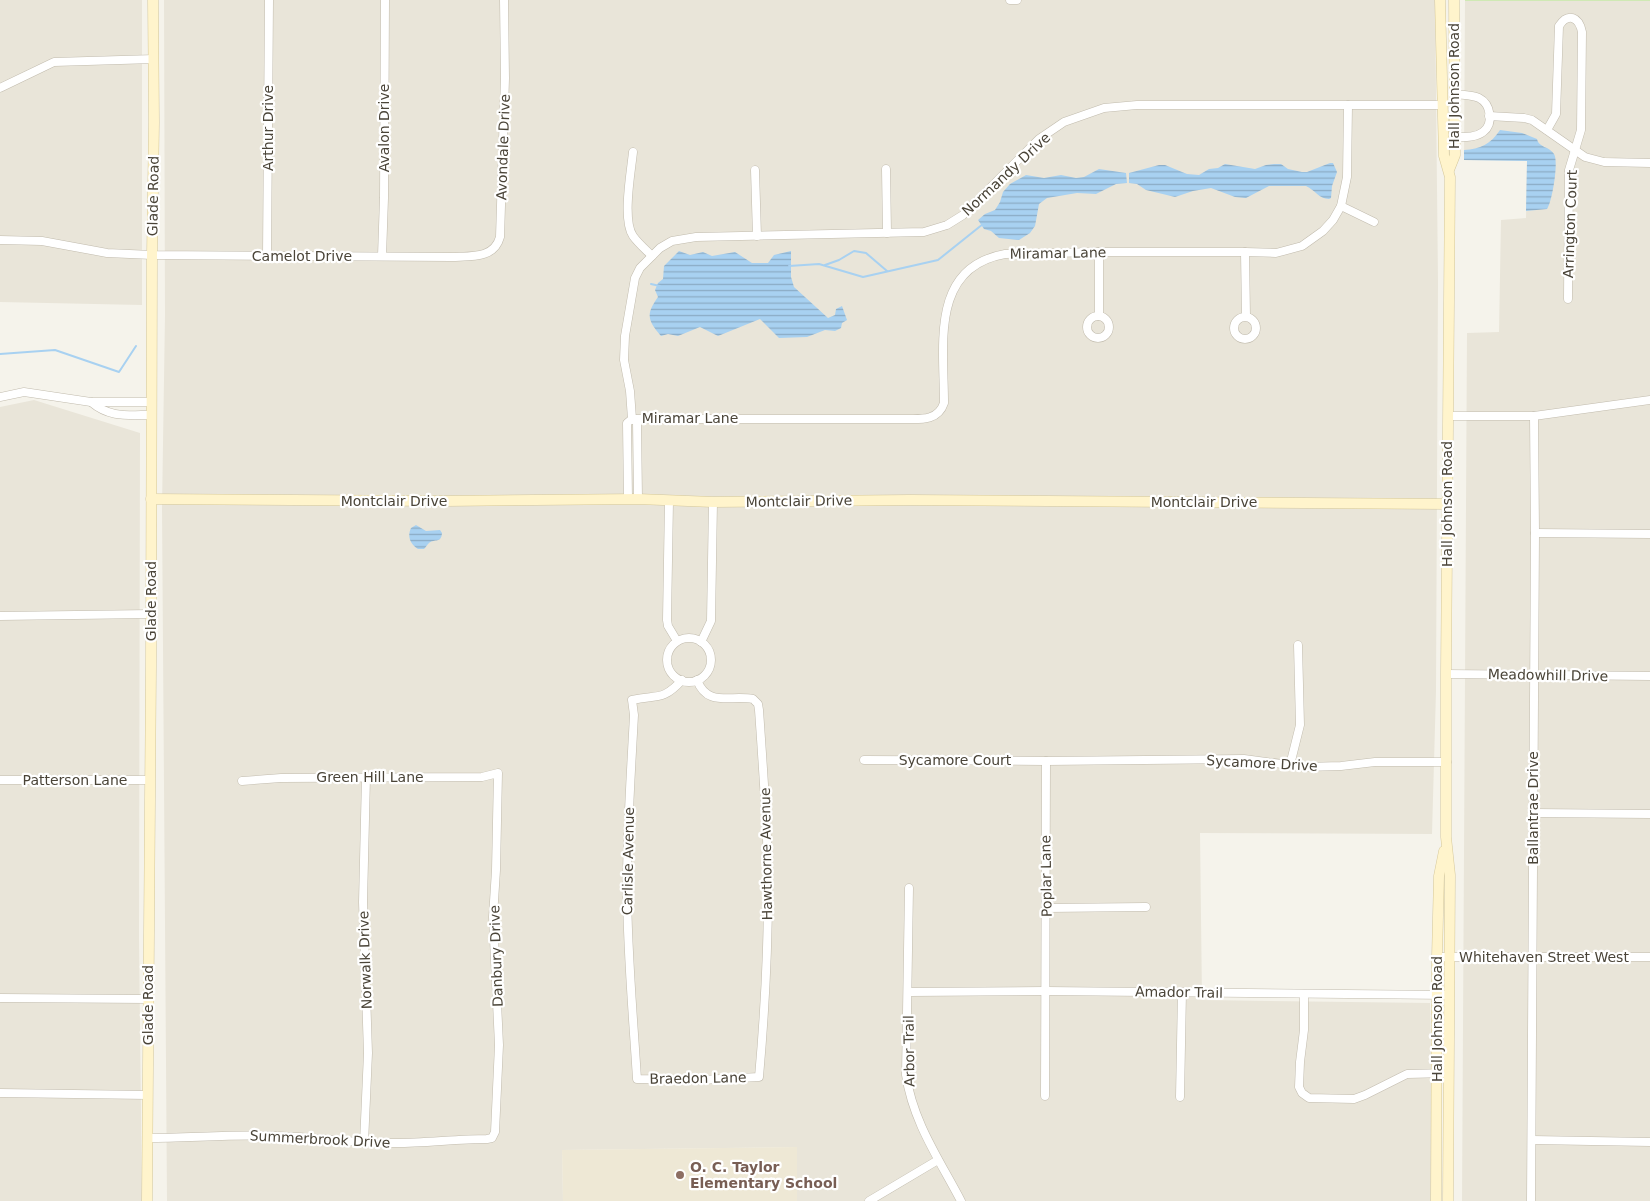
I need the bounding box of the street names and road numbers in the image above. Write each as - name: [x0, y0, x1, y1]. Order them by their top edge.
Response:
- street label: Hall Johnson Road: [1446, 23, 1462, 149]
- street label: Avalon Drive: [376, 84, 392, 172]
- street label: Arthur Drive: [260, 85, 276, 171]
- street label: Avondale Drive: [493, 94, 513, 200]
- street label: Normandy Drive: [959, 129, 1053, 219]
- street label: Glade Road: [144, 156, 162, 236]
- street label: Arrington Court: [1560, 169, 1580, 278]
- street label: Miramar Lane: [1010, 244, 1106, 262]
- street label: Camelot Drive: [252, 248, 352, 264]
- street label: Miramar Lane: [642, 410, 738, 426]
- street label: Hall Johnson Road: [1439, 441, 1455, 567]
- street label: Montclair Drive: [746, 492, 852, 510]
- street label: Montclair Drive: [341, 493, 447, 509]
- street label: Montclair Drive: [1151, 494, 1257, 510]
- street label: Glade Road: [143, 561, 159, 641]
- street label: Meadowhill Drive: [1488, 666, 1608, 684]
- street label: Ballantrae Drive: [1525, 751, 1541, 865]
- street label: Sycamore Court: [899, 752, 1012, 768]
- street label: Sycamore Drive: [1206, 752, 1318, 774]
- street label: Green Hill Lane: [316, 769, 424, 785]
- street label: Patterson Lane: [23, 772, 127, 788]
- street label: Hawthorne Avenue: [757, 787, 775, 921]
- street label: Carlisle Avenue: [619, 807, 637, 915]
- street label: Poplar Lane: [1037, 835, 1055, 917]
- street label: Danbury Drive: [486, 905, 506, 1007]
- street label: Norwalk Drive: [355, 910, 375, 1010]
- street label: Whitehaven Street West: [1459, 949, 1629, 965]
- street label: Hall Johnson Road: [1429, 956, 1445, 1082]
- street label: Glade Road: [140, 965, 156, 1045]
- street label: Amador Trail: [1135, 983, 1223, 1001]
- street label: Arbor Trail: [900, 1015, 918, 1087]
- street label: Braedon Lane: [649, 1069, 747, 1087]
- street label: Summerbrook Drive: [249, 1127, 391, 1151]

